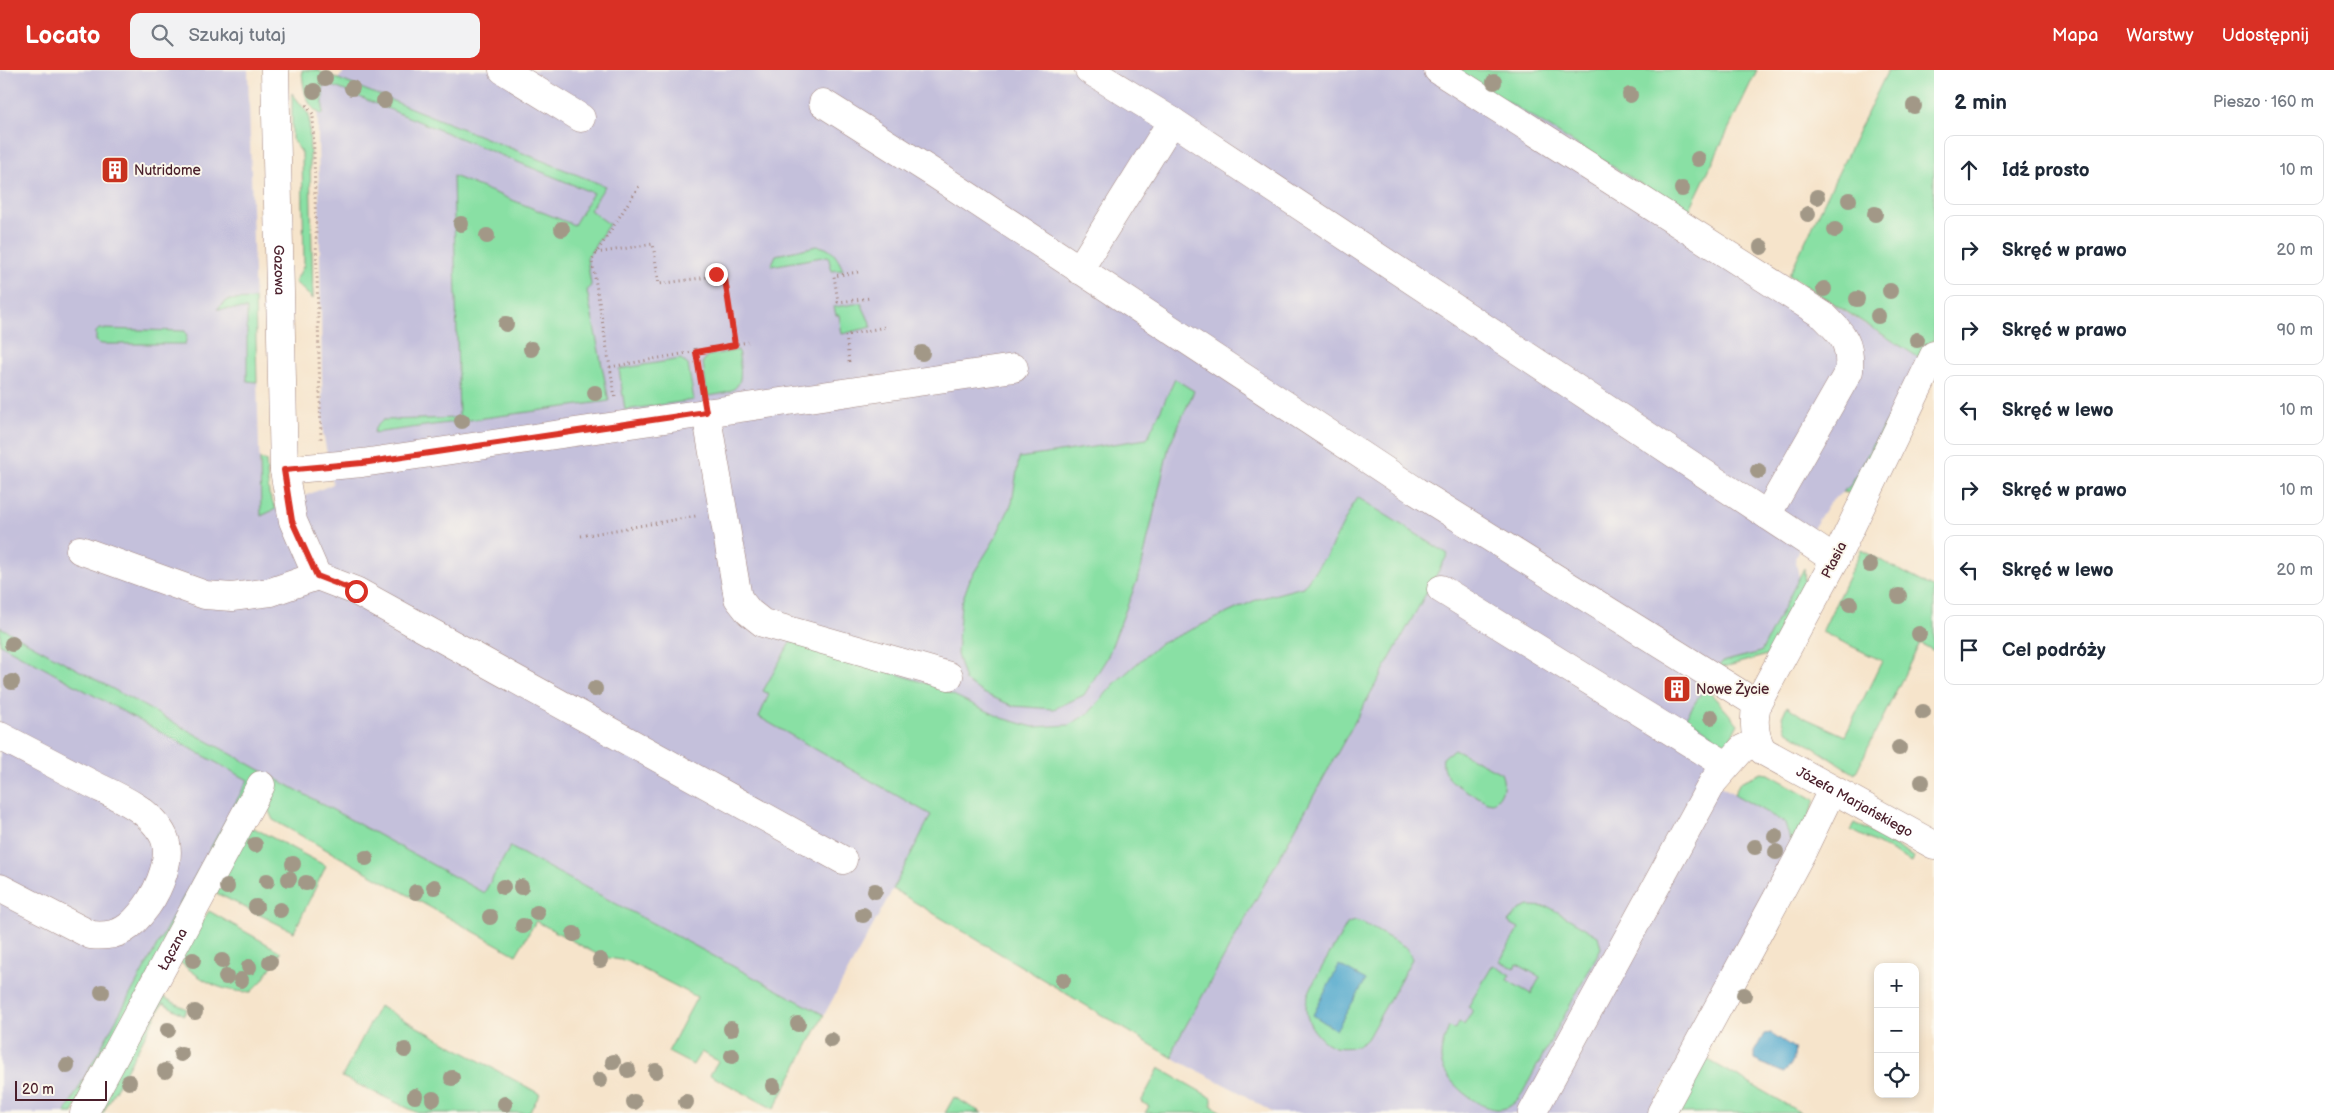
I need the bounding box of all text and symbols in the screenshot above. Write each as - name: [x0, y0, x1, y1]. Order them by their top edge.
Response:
- search box: [130, 13, 480, 58]
- text: Locato: [25, 21, 100, 50]
- icon: search: [148, 21, 176, 49]
- text: Szukaj tutaj: [188, 24, 286, 47]
- text: Mapa: [2052, 25, 2098, 46]
- text: Warstwy: [2126, 25, 2194, 46]
- text: Udostępnij: [2222, 25, 2309, 46]
- text: 2 min: [1954, 90, 2007, 115]
- text: Pieszo · 160 m: [2213, 93, 2314, 112]
- building icon: Nutridome: [100, 155, 130, 185]
- icon: ahead: [1955, 156, 1983, 184]
- text: Idź prosto: [2002, 159, 2090, 182]
- text: 10 m: [2280, 161, 2313, 180]
- place label: Nutridome: [134, 162, 201, 179]
- icon: right: [1955, 236, 1983, 264]
- text: Skręć w prawo: [2002, 239, 2127, 262]
- text: 20 m: [2277, 241, 2313, 260]
- street label: Gazowa: [270, 245, 289, 295]
- route end: [705, 263, 728, 286]
- icon: right: [1955, 316, 1983, 344]
- text: Skręć w prawo: [2002, 319, 2127, 342]
- text: 90 m: [2277, 321, 2313, 340]
- icon: left: [1955, 396, 1983, 424]
- text: Skręć w lewo: [2002, 399, 2114, 422]
- text: 10 m: [2280, 401, 2313, 420]
- icon: right: [1955, 476, 1983, 504]
- text: Skręć w prawo: [2002, 479, 2127, 502]
- text: 10 m: [2280, 481, 2313, 500]
- street label: Ptasia: [1818, 539, 1850, 581]
- icon: left: [1955, 556, 1983, 584]
- text: Skręć w lewo: [2002, 559, 2114, 582]
- text: 20 m: [2277, 561, 2313, 580]
- route start: [345, 580, 368, 603]
- icon: arrive: [1955, 636, 1983, 664]
- text: Cel podróży: [2002, 639, 2106, 662]
- building icon: Nowe Życie: [1662, 674, 1692, 704]
- place label: Nowe Życie: [1696, 680, 1769, 698]
- street label: Józefa Marjańskiego: [1794, 763, 1916, 840]
- street label: Łączna: [154, 925, 191, 973]
- map controls: [1874, 963, 1919, 1098]
- button: +: [1874, 963, 1919, 1008]
- button: −: [1874, 1008, 1919, 1053]
- button: locate: [1874, 1053, 1919, 1098]
- scale bar: [15, 1078, 108, 1101]
- text: 20 m: [22, 1081, 54, 1098]

